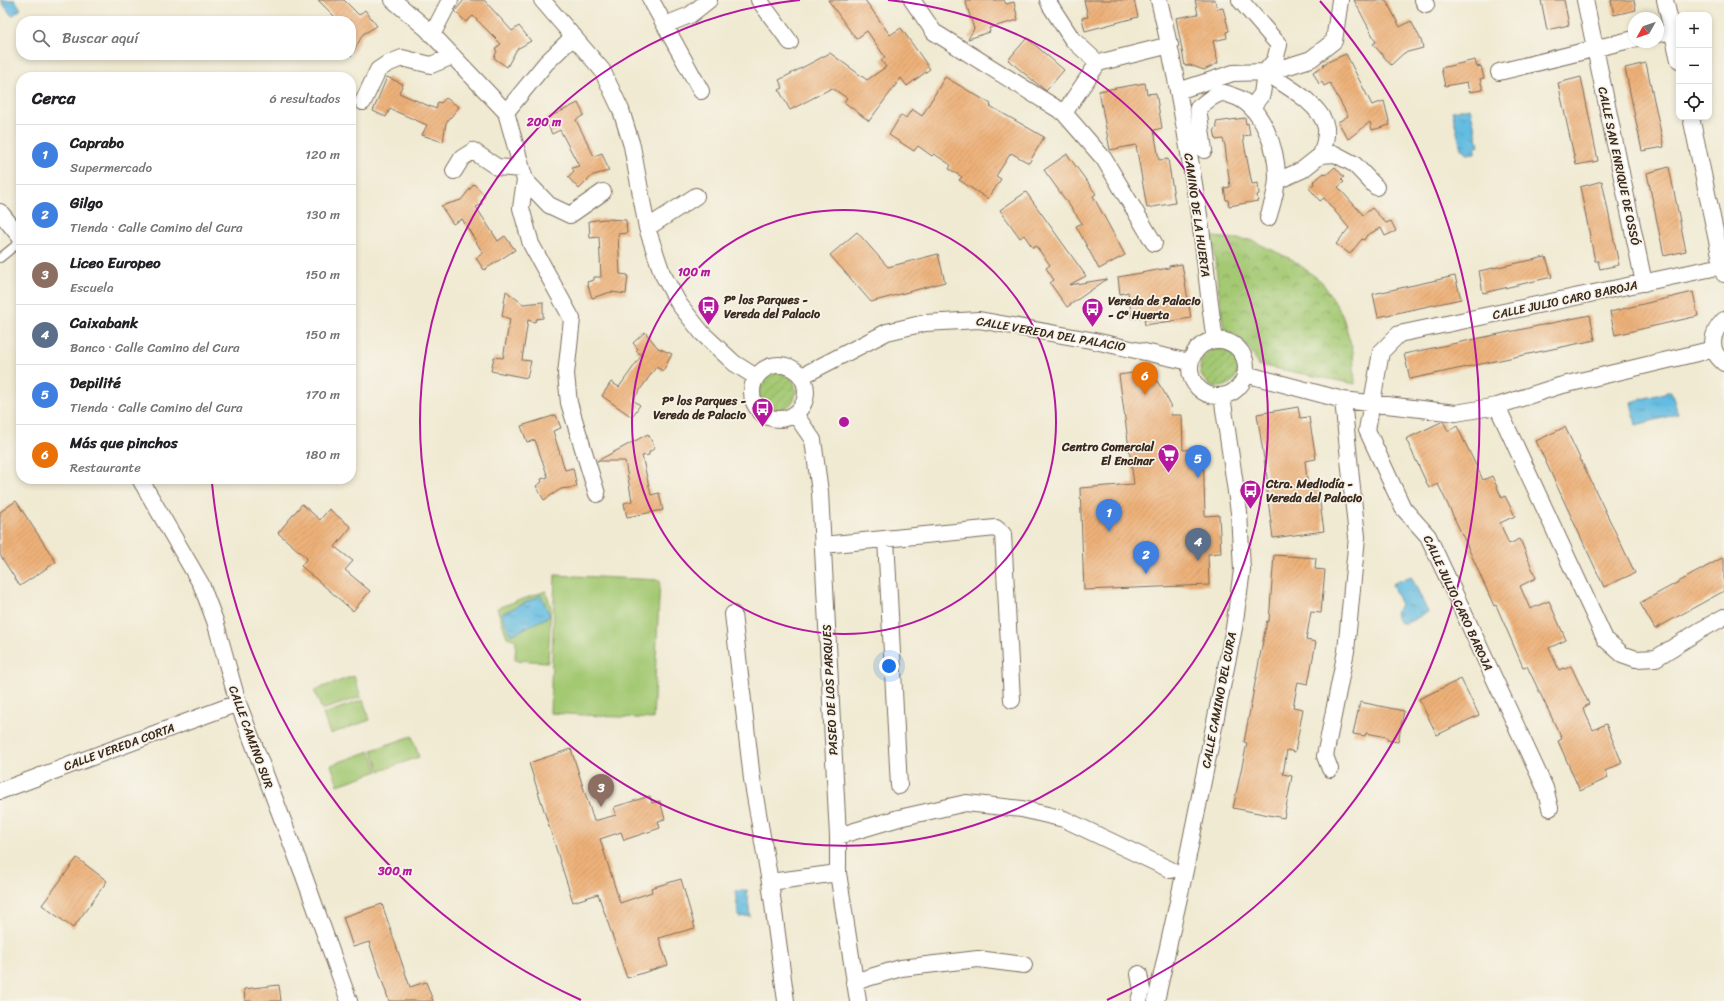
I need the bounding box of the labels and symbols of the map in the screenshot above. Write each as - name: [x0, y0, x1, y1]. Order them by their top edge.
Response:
- north arrow: [1628, 12, 1664, 48]
- street label: CALLE SAN ENRIQUE DE OSSÓ: [1591, 85, 1647, 248]
- text: 200 m: [526, 111, 562, 133]
- street label: CAMINO DE LA HUERTA: [1177, 152, 1217, 279]
- text: 100 m: [678, 261, 711, 283]
- street label: CALLE JULIO CARO BAROJA: [1490, 274, 1640, 326]
- place label: Pº los Parques - Vereda del Palacio: [724, 289, 821, 325]
- place label: Vereda de Palacio - Cº Huerta: [1108, 290, 1202, 326]
- bus stop icon: Pº los Parques - Vereda del Palacio: [696, 294, 722, 327]
- bus stop icon: Vereda de Palacio - Cº Huerta: [1079, 295, 1105, 328]
- street label: CALLE VEREDA DEL PALACIO: [974, 310, 1128, 358]
- pin: 6: [1132, 362, 1158, 395]
- place label: Pº los Parques - Vereda de Palacio: [653, 390, 747, 426]
- bus stop icon: Pº los Parques - Vereda de Palacio: [749, 395, 775, 428]
- centre of rings: [837, 415, 851, 429]
- place label: Centro Comercial El Encinar: [1061, 436, 1155, 472]
- supermarket icon: Centro Comercial El Encinar: [1156, 441, 1182, 474]
- pin: 5: [1185, 445, 1211, 478]
- place label: Ctra. Mediodía - Vereda del Palacio: [1265, 473, 1363, 509]
- bus stop icon: Ctra. Mediodía - Vereda del Palacio: [1238, 478, 1264, 511]
- pin: 1: [1096, 499, 1122, 532]
- pin: 4: [1185, 528, 1211, 561]
- street label: CALLE JULIO CARO BAROJA: [1417, 531, 1499, 675]
- pin: 2: [1133, 541, 1159, 574]
- street label: PASEO DE LOS PARQUES: [816, 624, 844, 756]
- street label: CALLE CAMINO DEL CURA: [1195, 630, 1243, 770]
- your location: [879, 656, 899, 676]
- street label: CALLE CAMINO SUR: [222, 682, 280, 792]
- street label: CALLE VEREDA CORTA: [60, 717, 178, 777]
- pin: 3: [588, 774, 614, 807]
- text: 300 m: [377, 860, 413, 882]

